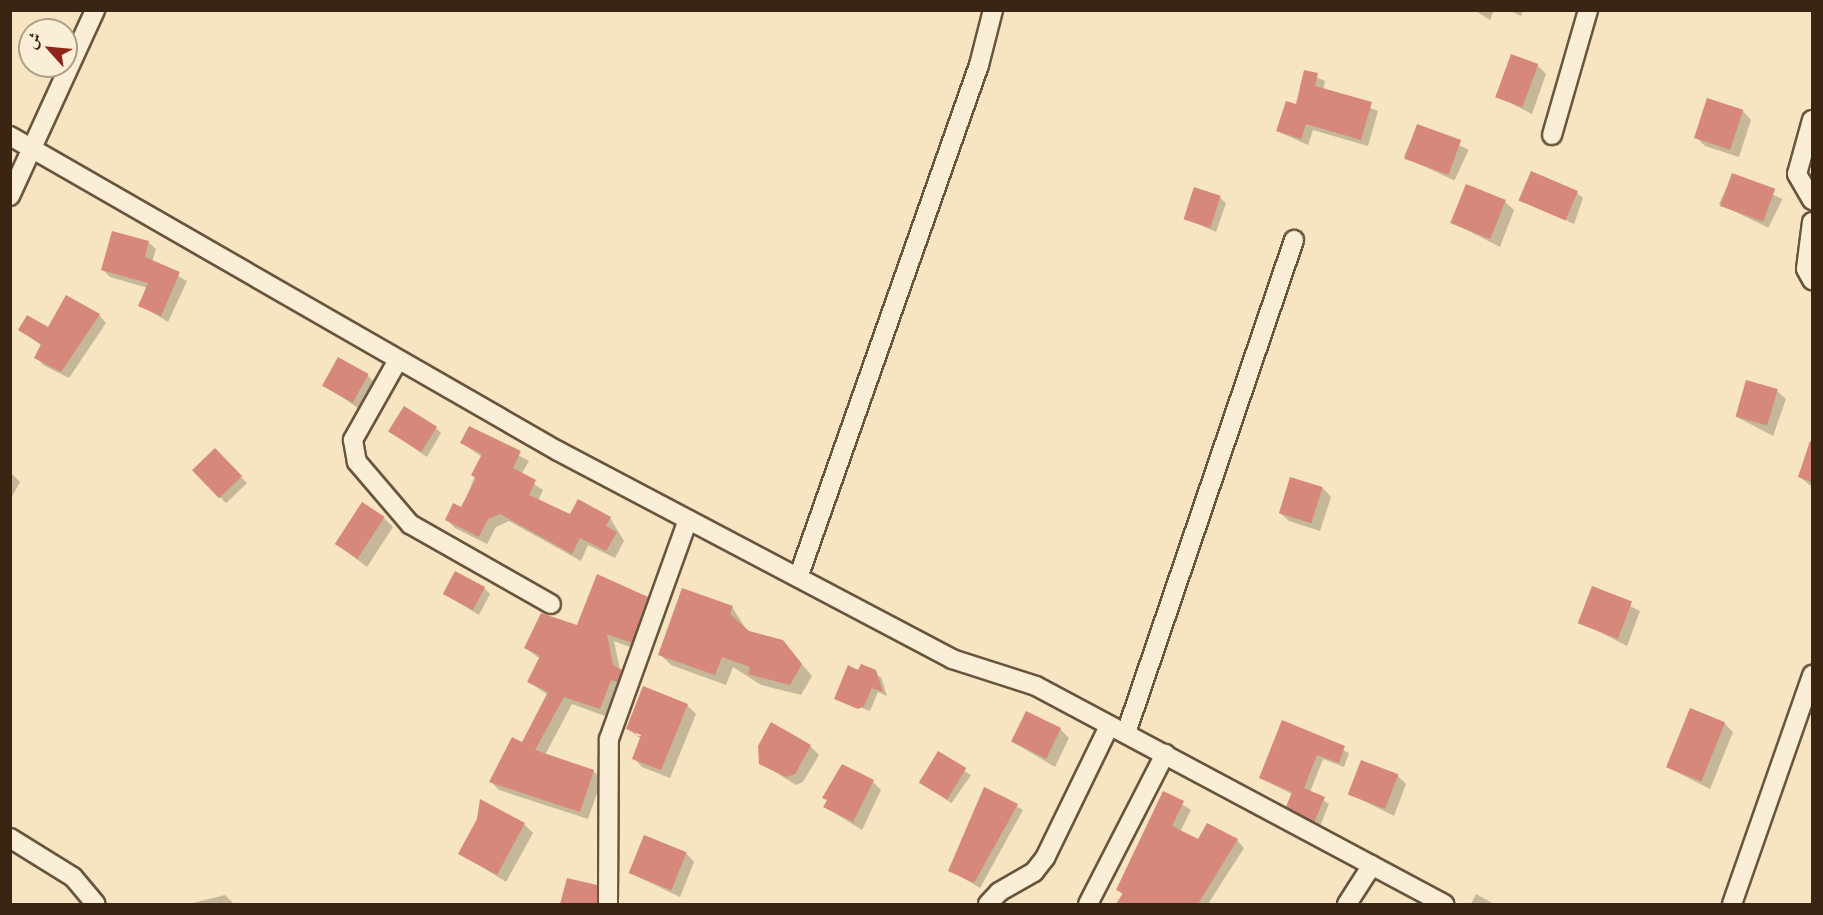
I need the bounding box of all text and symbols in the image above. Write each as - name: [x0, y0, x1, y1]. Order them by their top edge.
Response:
- north arrow: [18, 18, 78, 78]
- text: ش: [20, 29, 46, 52]

